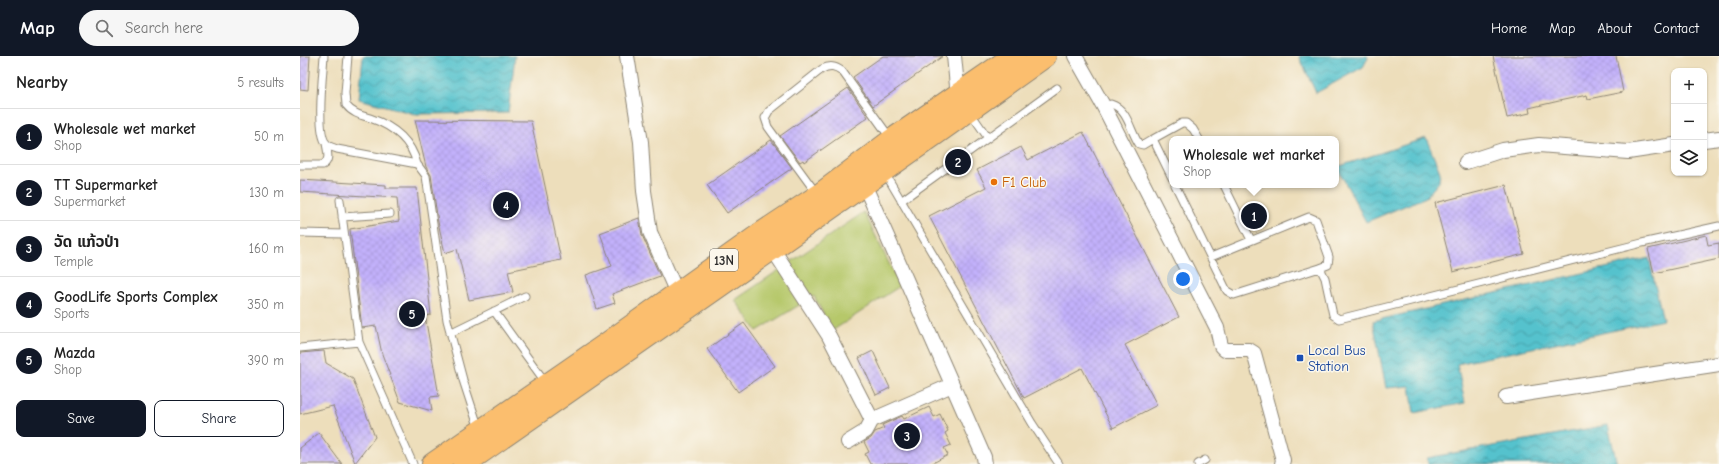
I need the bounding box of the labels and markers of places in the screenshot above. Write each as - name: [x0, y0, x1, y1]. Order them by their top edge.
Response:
- pin: 2: [945, 147, 971, 177]
- place label: F1 Club: [1002, 174, 1047, 191]
- marker: F1 Club: [989, 177, 999, 187]
- pin: 4: [493, 190, 519, 220]
- pin: 1: [1241, 201, 1267, 231]
- pin: 5: [399, 299, 425, 329]
- place label: Local Bus Station: [1308, 342, 1366, 375]
- marker: Local Bus Station: [1295, 353, 1305, 363]
- pin: 3: [894, 421, 920, 451]

